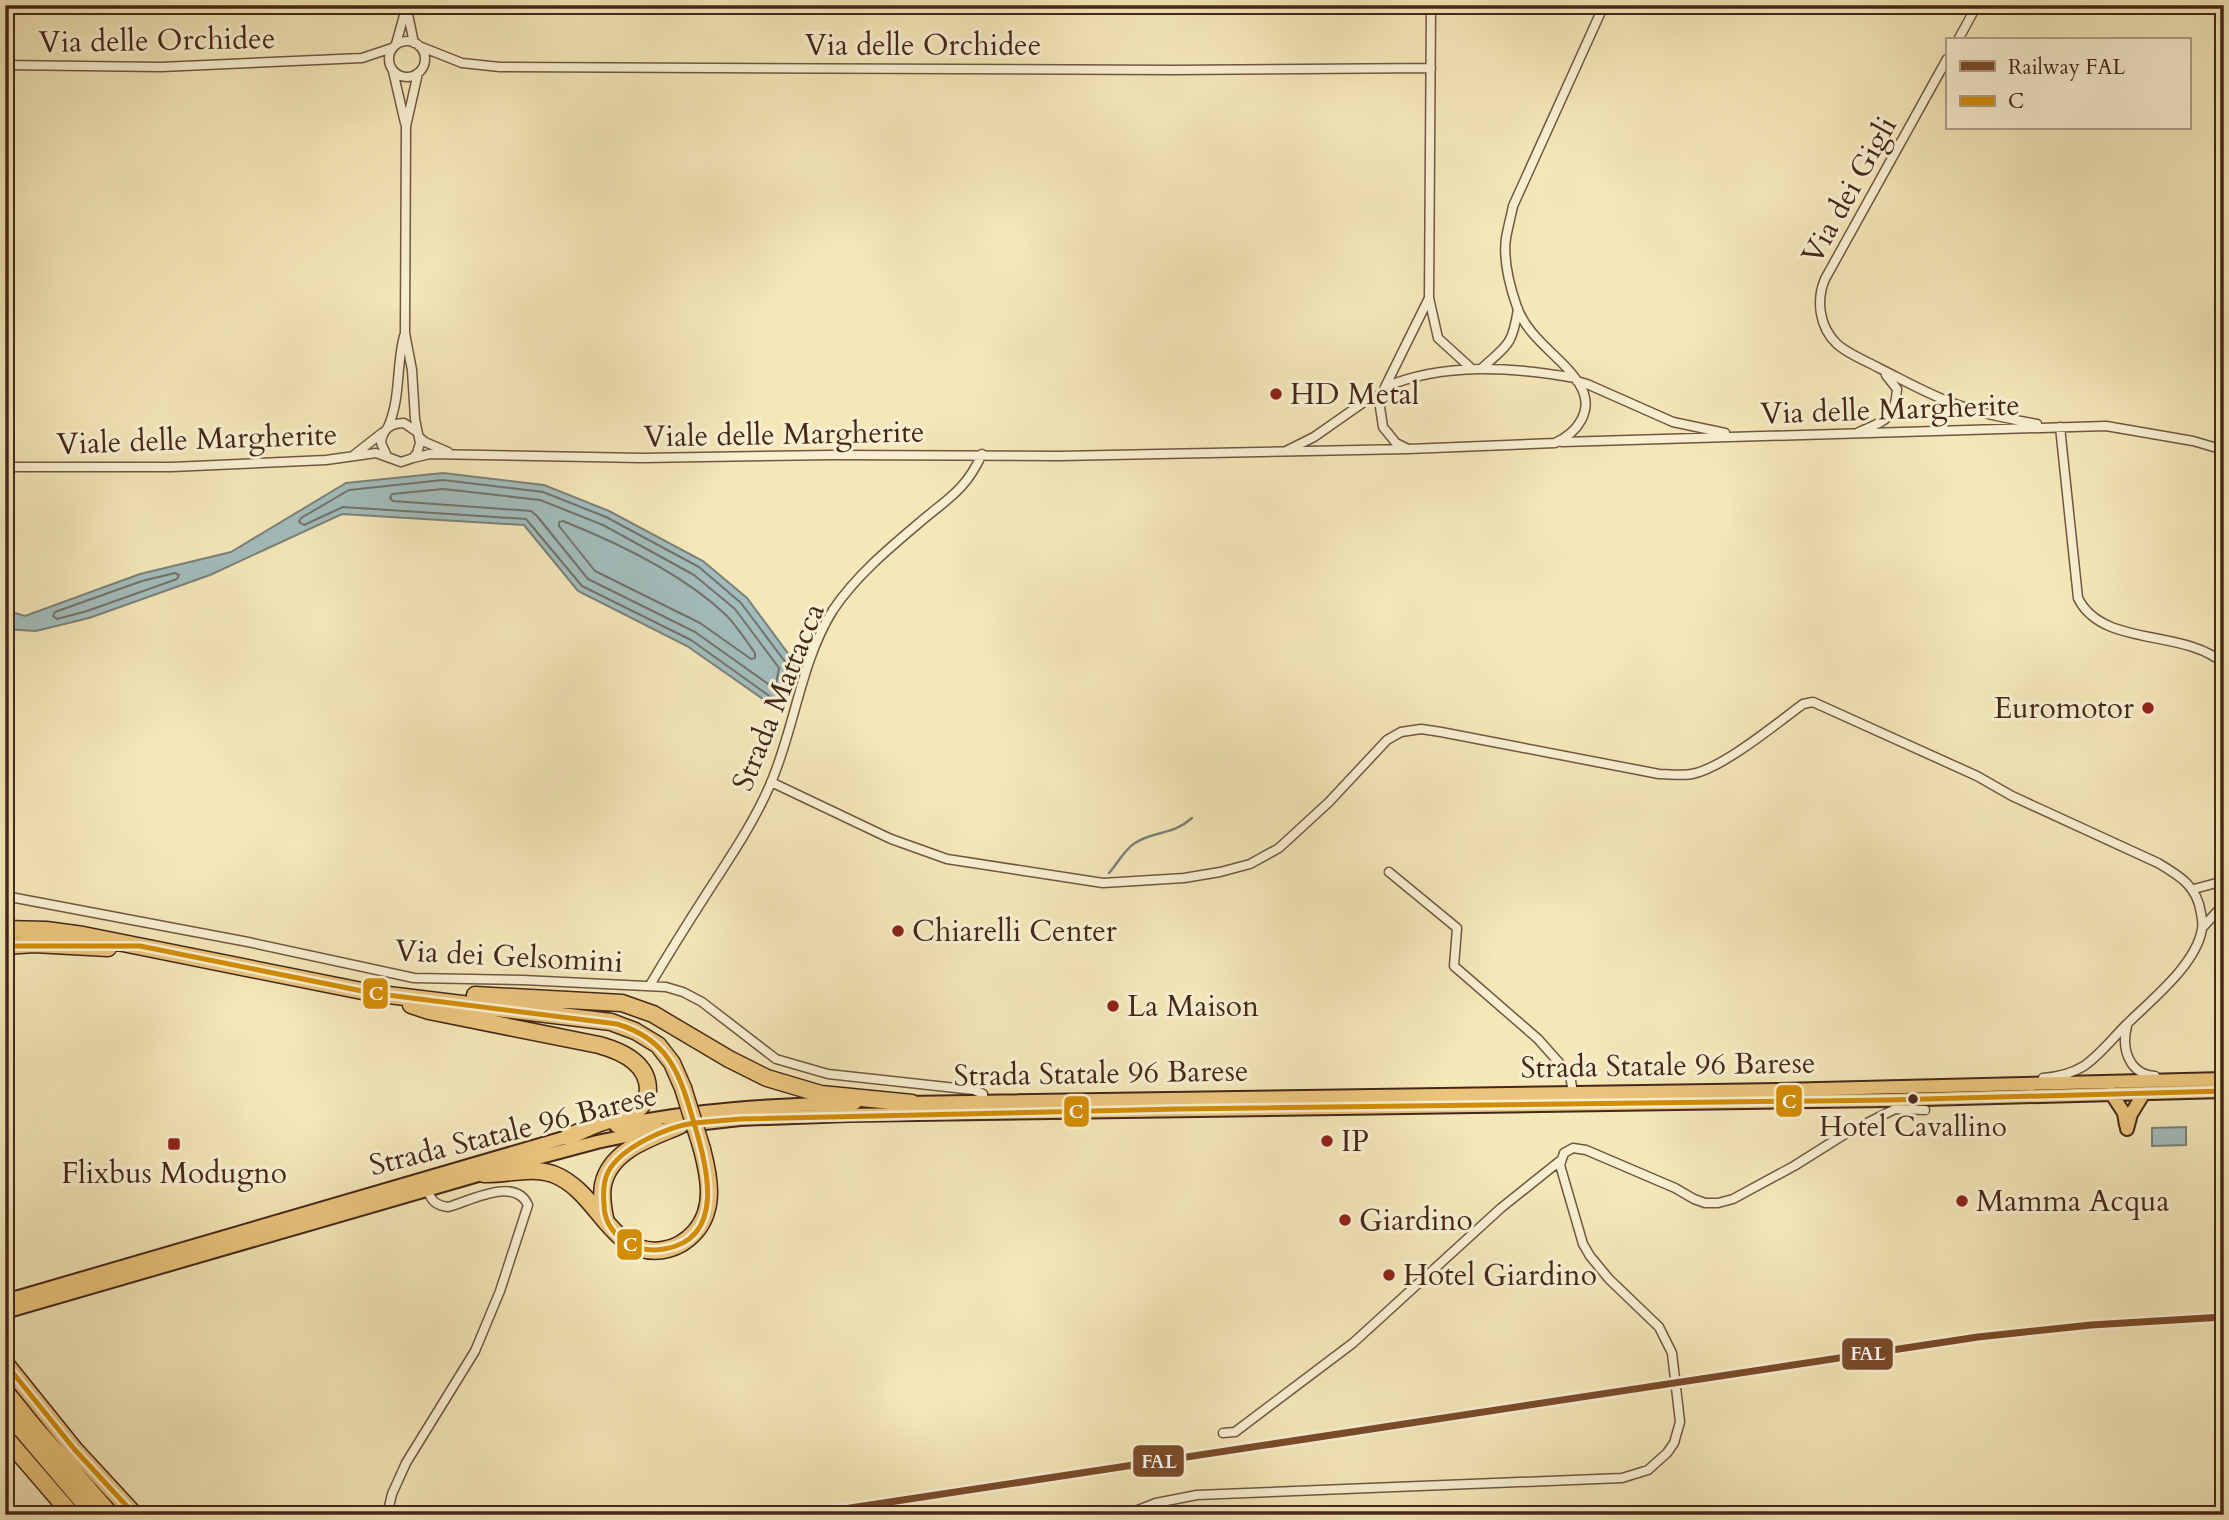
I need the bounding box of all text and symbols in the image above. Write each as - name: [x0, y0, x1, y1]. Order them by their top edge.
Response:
- street label: Via delle Orchidee: [38, 18, 276, 63]
- street label: Via delle Orchidee: [805, 25, 1041, 66]
- legend: [1946, 38, 2190, 130]
- text: Railway FAL: [2008, 53, 2125, 82]
- text: C: [2008, 87, 2024, 116]
- street label: Via dei Gigli: [1792, 109, 1907, 271]
- place label: HD Metal: [1290, 374, 1420, 415]
- street label: Via delle Margherite: [1760, 384, 2020, 435]
- marker: HD Metal: [1268, 386, 1284, 402]
- street label: Viale delle Margherite: [643, 412, 925, 457]
- street label: Viale delle Margherite: [56, 414, 338, 465]
- street label: Strada Mattacca: [722, 597, 835, 797]
- place label: Euromotor: [1994, 688, 2134, 729]
- marker: Euromotor: [2140, 700, 2156, 716]
- place label: Chiarelli Center: [912, 911, 1117, 952]
- marker: Chiarelli Center: [890, 923, 906, 939]
- street label: Via dei Gelsomini: [394, 930, 624, 983]
- line badge: C: [362, 977, 389, 1010]
- text: C: [369, 981, 384, 1007]
- place label: La Maison: [1127, 986, 1259, 1027]
- marker: La Maison: [1105, 998, 1121, 1014]
- street label: Strada Statale 96 Barese: [1520, 1042, 1816, 1089]
- street label: Strada Statale 96 Barese: [953, 1050, 1249, 1097]
- street label: Strada Statale 96 Barese: [365, 1075, 661, 1186]
- line badge: C: [1775, 1084, 1803, 1118]
- text: C: [1782, 1089, 1797, 1115]
- marker: Hotel Cavallino: [1906, 1092, 1920, 1106]
- line badge: C: [1063, 1095, 1090, 1128]
- text: C: [1069, 1099, 1084, 1125]
- place label: Hotel Cavallino: [1819, 1108, 2007, 1146]
- place label: IP: [1341, 1121, 1369, 1162]
- marker: IP: [1319, 1133, 1335, 1149]
- marker: Flixbus Modugno: [166, 1136, 182, 1152]
- place label: Flixbus Modugno: [61, 1153, 287, 1194]
- place label: Mamma Acqua: [1976, 1181, 2170, 1222]
- marker: Mamma Acqua: [1954, 1193, 1970, 1209]
- place label: Giardino: [1359, 1200, 1473, 1241]
- marker: Giardino: [1337, 1212, 1353, 1228]
- line badge: C: [616, 1228, 643, 1261]
- text: C: [623, 1232, 638, 1258]
- place label: Hotel Giardino: [1403, 1255, 1597, 1296]
- marker: Hotel Giardino: [1381, 1267, 1397, 1283]
- line badge: FAL: [1841, 1337, 1894, 1371]
- text: FAL: [1850, 1341, 1886, 1367]
- line badge: FAL: [1132, 1444, 1185, 1478]
- text: FAL: [1141, 1449, 1177, 1475]

